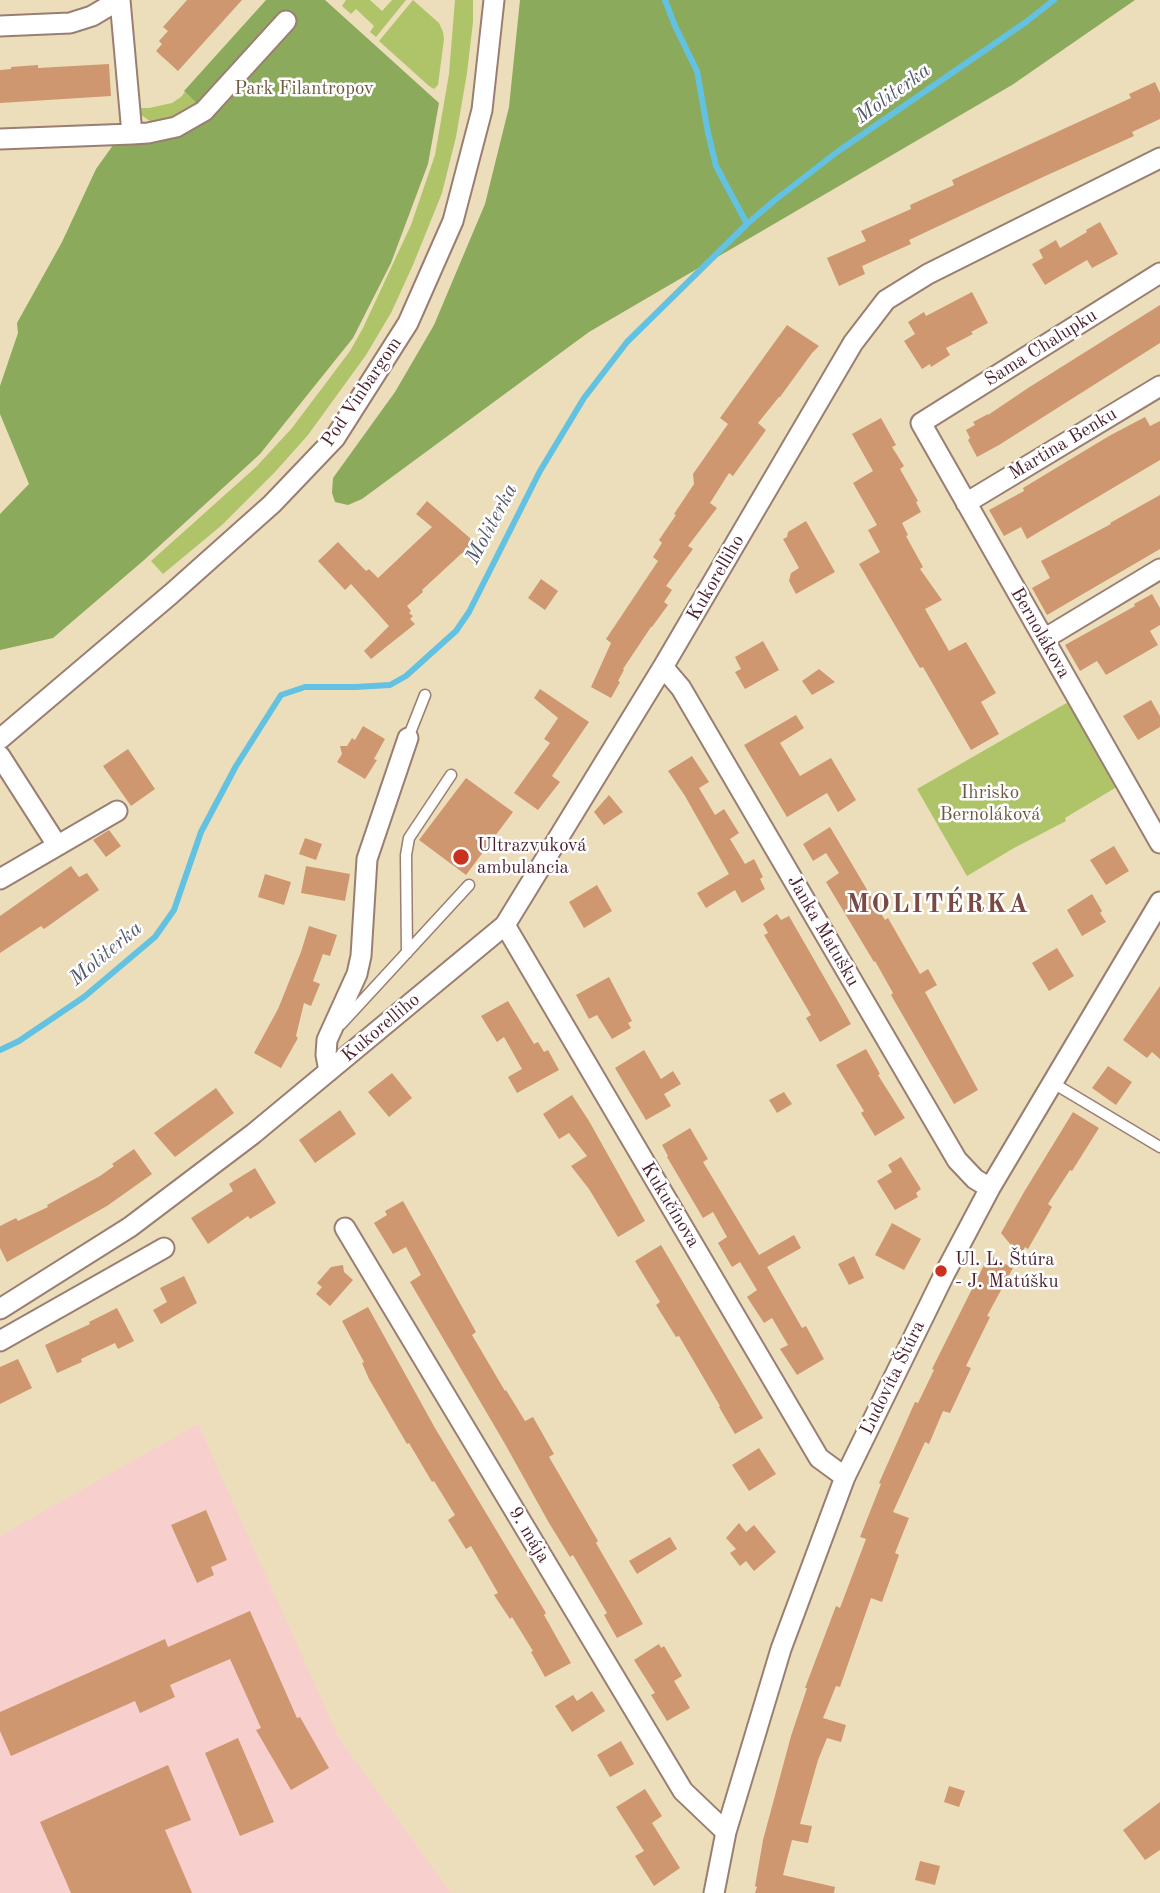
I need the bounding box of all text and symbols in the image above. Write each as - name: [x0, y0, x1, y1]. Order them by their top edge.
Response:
- water label: Moliterka: [850, 58, 936, 130]
- park label: Park Filantropov: [234, 78, 374, 100]
- street label: Sama Chalupku: [980, 304, 1102, 392]
- street label: Pod Vinbargom: [317, 333, 407, 451]
- street label: Martina Benku: [1005, 403, 1121, 485]
- water label: Moliterka: [460, 479, 524, 569]
- street label: Kukorelliho: [682, 531, 750, 625]
- street label: Bernolákova: [1005, 583, 1075, 683]
- park label: Ihrisko Bernoláková: [939, 782, 1041, 826]
- place label: Ultrazvuková ambulancia: [477, 835, 587, 879]
- marker: Ultrazvuková ambulancia: [451, 847, 471, 867]
- street label: Janka Matušku: [782, 871, 864, 991]
- district label: MOLITÉRKA: [847, 889, 1029, 921]
- water label: Moliterka: [64, 916, 148, 992]
- street label: Kukorelliho: [337, 989, 425, 1067]
- street label: Kukučínova: [636, 1158, 704, 1252]
- place label: Ul. L. Štúra - J. Matúšku: [955, 1249, 1059, 1293]
- marker: Ul. L. Štúra - J. Matúšku: [933, 1263, 949, 1279]
- street label: Ľudovíta Štúra: [856, 1317, 930, 1439]
- street label: 9. mája: [503, 1503, 555, 1567]

